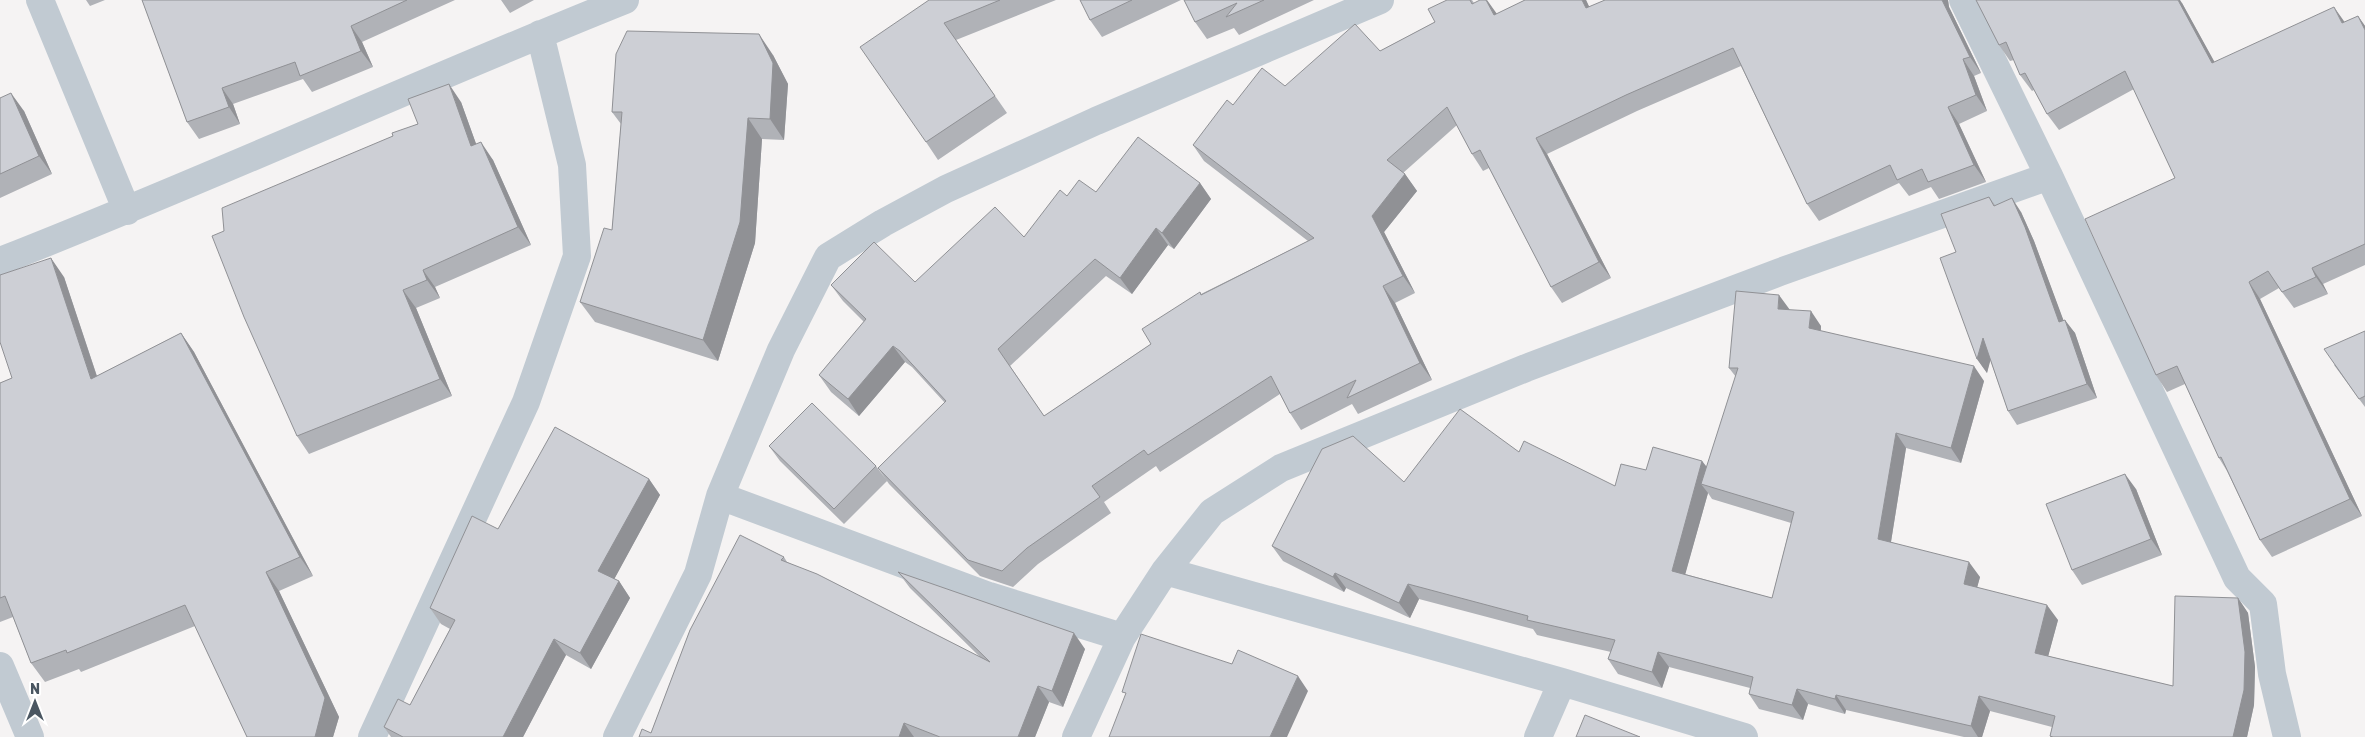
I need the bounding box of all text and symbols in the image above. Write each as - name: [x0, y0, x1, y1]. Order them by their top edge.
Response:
- north arrow: [10, 677, 60, 727]
- text: N: [30, 681, 40, 698]

